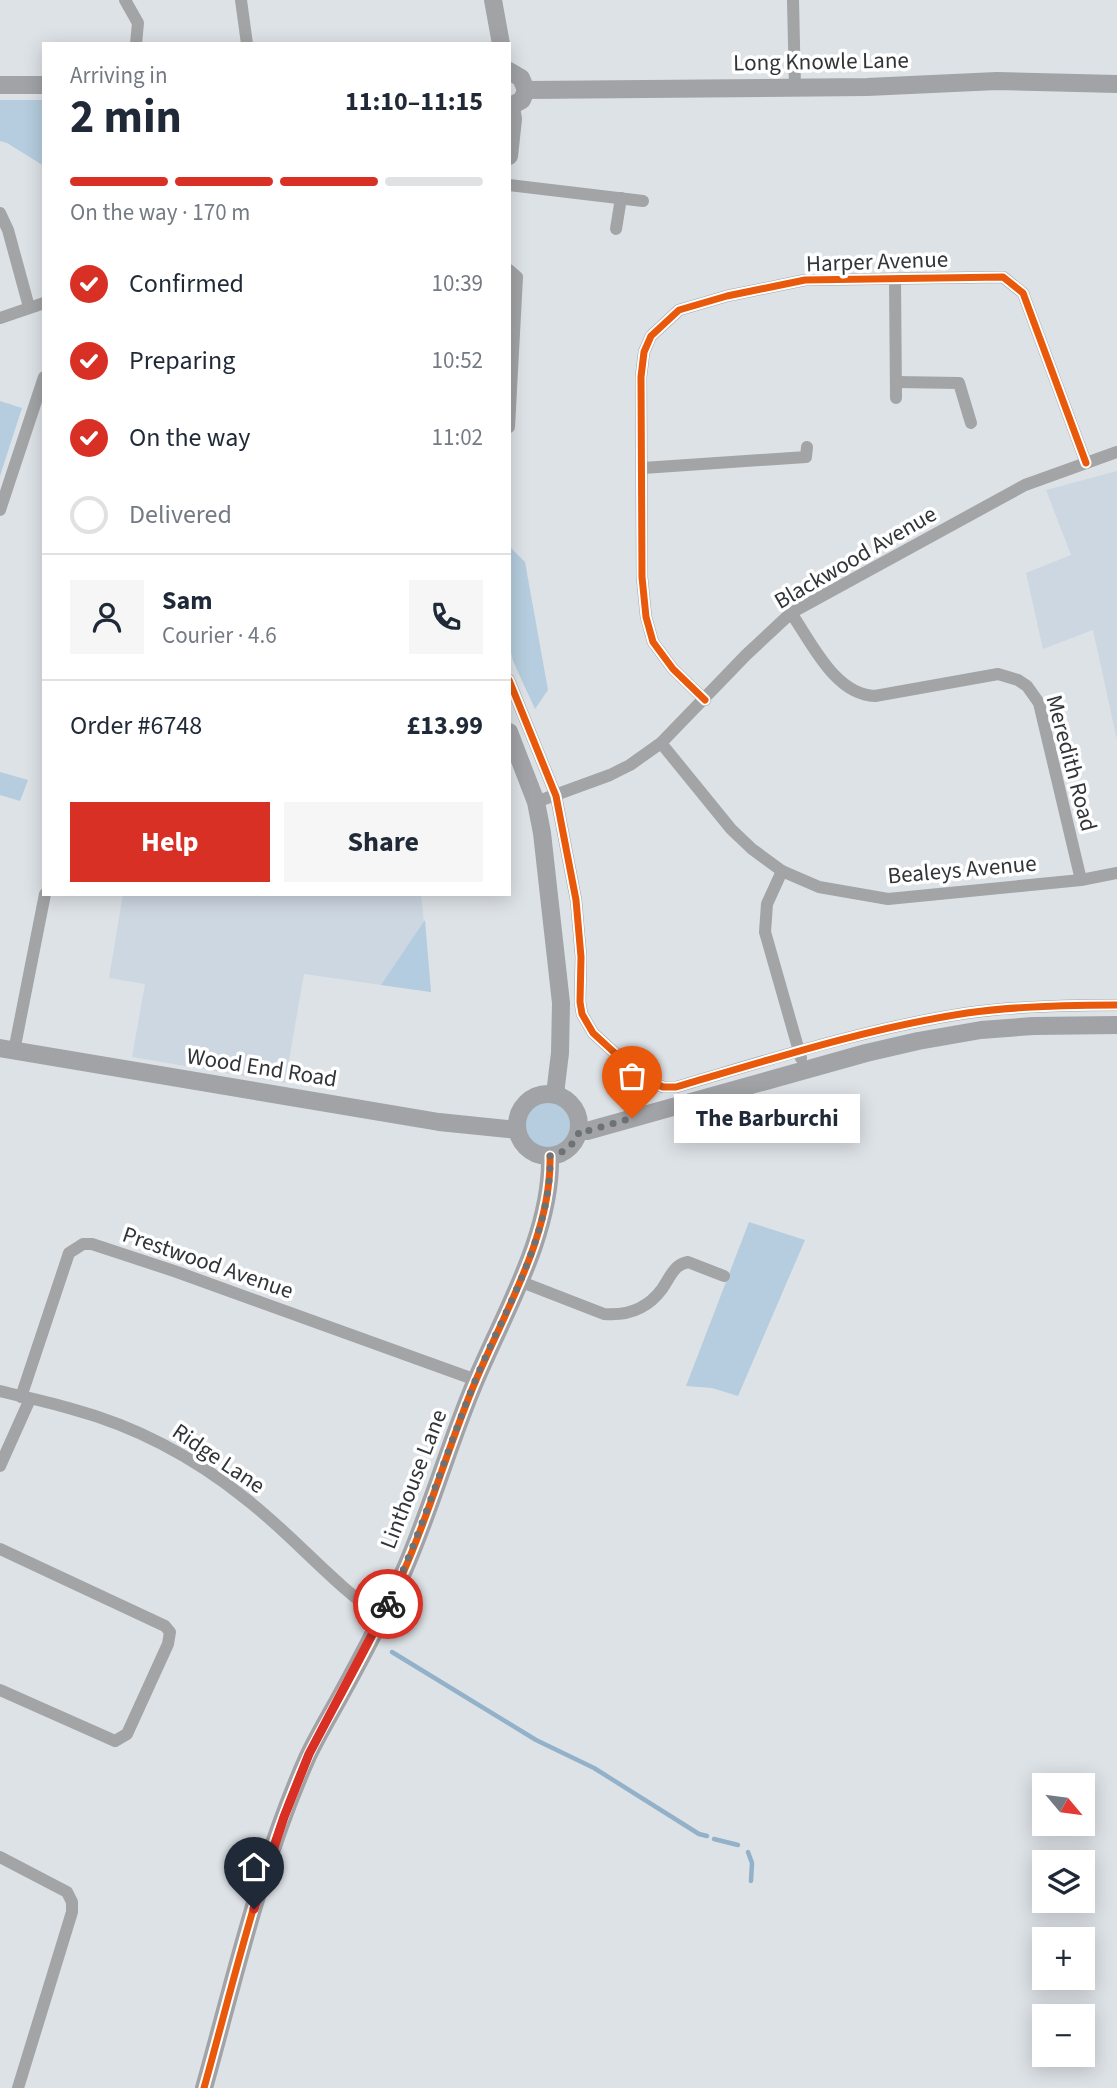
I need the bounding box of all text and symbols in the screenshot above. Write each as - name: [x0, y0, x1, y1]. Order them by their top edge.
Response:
- street label: Long Knowle Lane: [733, 43, 909, 80]
- text: Arriving in: [70, 59, 168, 92]
- text: 11:10–11:15: [345, 83, 483, 120]
- text: 2 min: [70, 85, 182, 150]
- text: On the way · 170 m: [70, 196, 250, 229]
- street label: Harper Avenue: [805, 243, 949, 280]
- icon: check: [70, 265, 108, 303]
- text: Confirmed: [129, 265, 244, 302]
- text: 10:39: [432, 267, 483, 300]
- icon: check: [70, 342, 108, 380]
- text: Preparing: [129, 342, 235, 379]
- text: 10:52: [432, 344, 483, 377]
- icon: check: [70, 419, 108, 457]
- text: On the way: [129, 419, 250, 456]
- text: 11:02: [432, 421, 483, 454]
- text: Delivered: [129, 496, 232, 533]
- street label: Blackwood Avenue: [768, 498, 943, 617]
- button: person: [70, 580, 144, 654]
- button: phone: [409, 580, 483, 654]
- text: Sam: [162, 582, 212, 619]
- text: Courier · 4.6: [162, 619, 277, 652]
- street label: Meredith Road: [1037, 691, 1106, 835]
- text: Order #6748: [70, 707, 202, 744]
- text: £13.99: [407, 707, 483, 744]
- button: Help: [70, 802, 270, 882]
- button: Share: [284, 802, 483, 882]
- street label: Bealeys Avenue: [886, 847, 1038, 892]
- street label: Wood End Road: [184, 1039, 339, 1096]
- pin: [602, 1046, 662, 1118]
- icon: bag: [613, 1057, 651, 1095]
- callout: The Barburchi: [674, 1094, 860, 1142]
- text: The Barburchi: [695, 1102, 839, 1135]
- street label: Prestwood Avenue: [118, 1218, 298, 1307]
- street label: Linthouse Lane: [372, 1405, 455, 1554]
- street label: Ridge Lane: [166, 1415, 272, 1502]
- courier: [353, 1569, 423, 1639]
- icon: bike: [369, 1585, 407, 1623]
- north arrow: [1032, 1773, 1096, 1836]
- map controls: [1032, 1773, 1095, 2067]
- pin: [224, 1837, 284, 1909]
- icon: home: [235, 1848, 273, 1886]
- button: layers: [1032, 1850, 1095, 1913]
- button: +: [1032, 1927, 1095, 1990]
- button: −: [1032, 2004, 1095, 2067]

